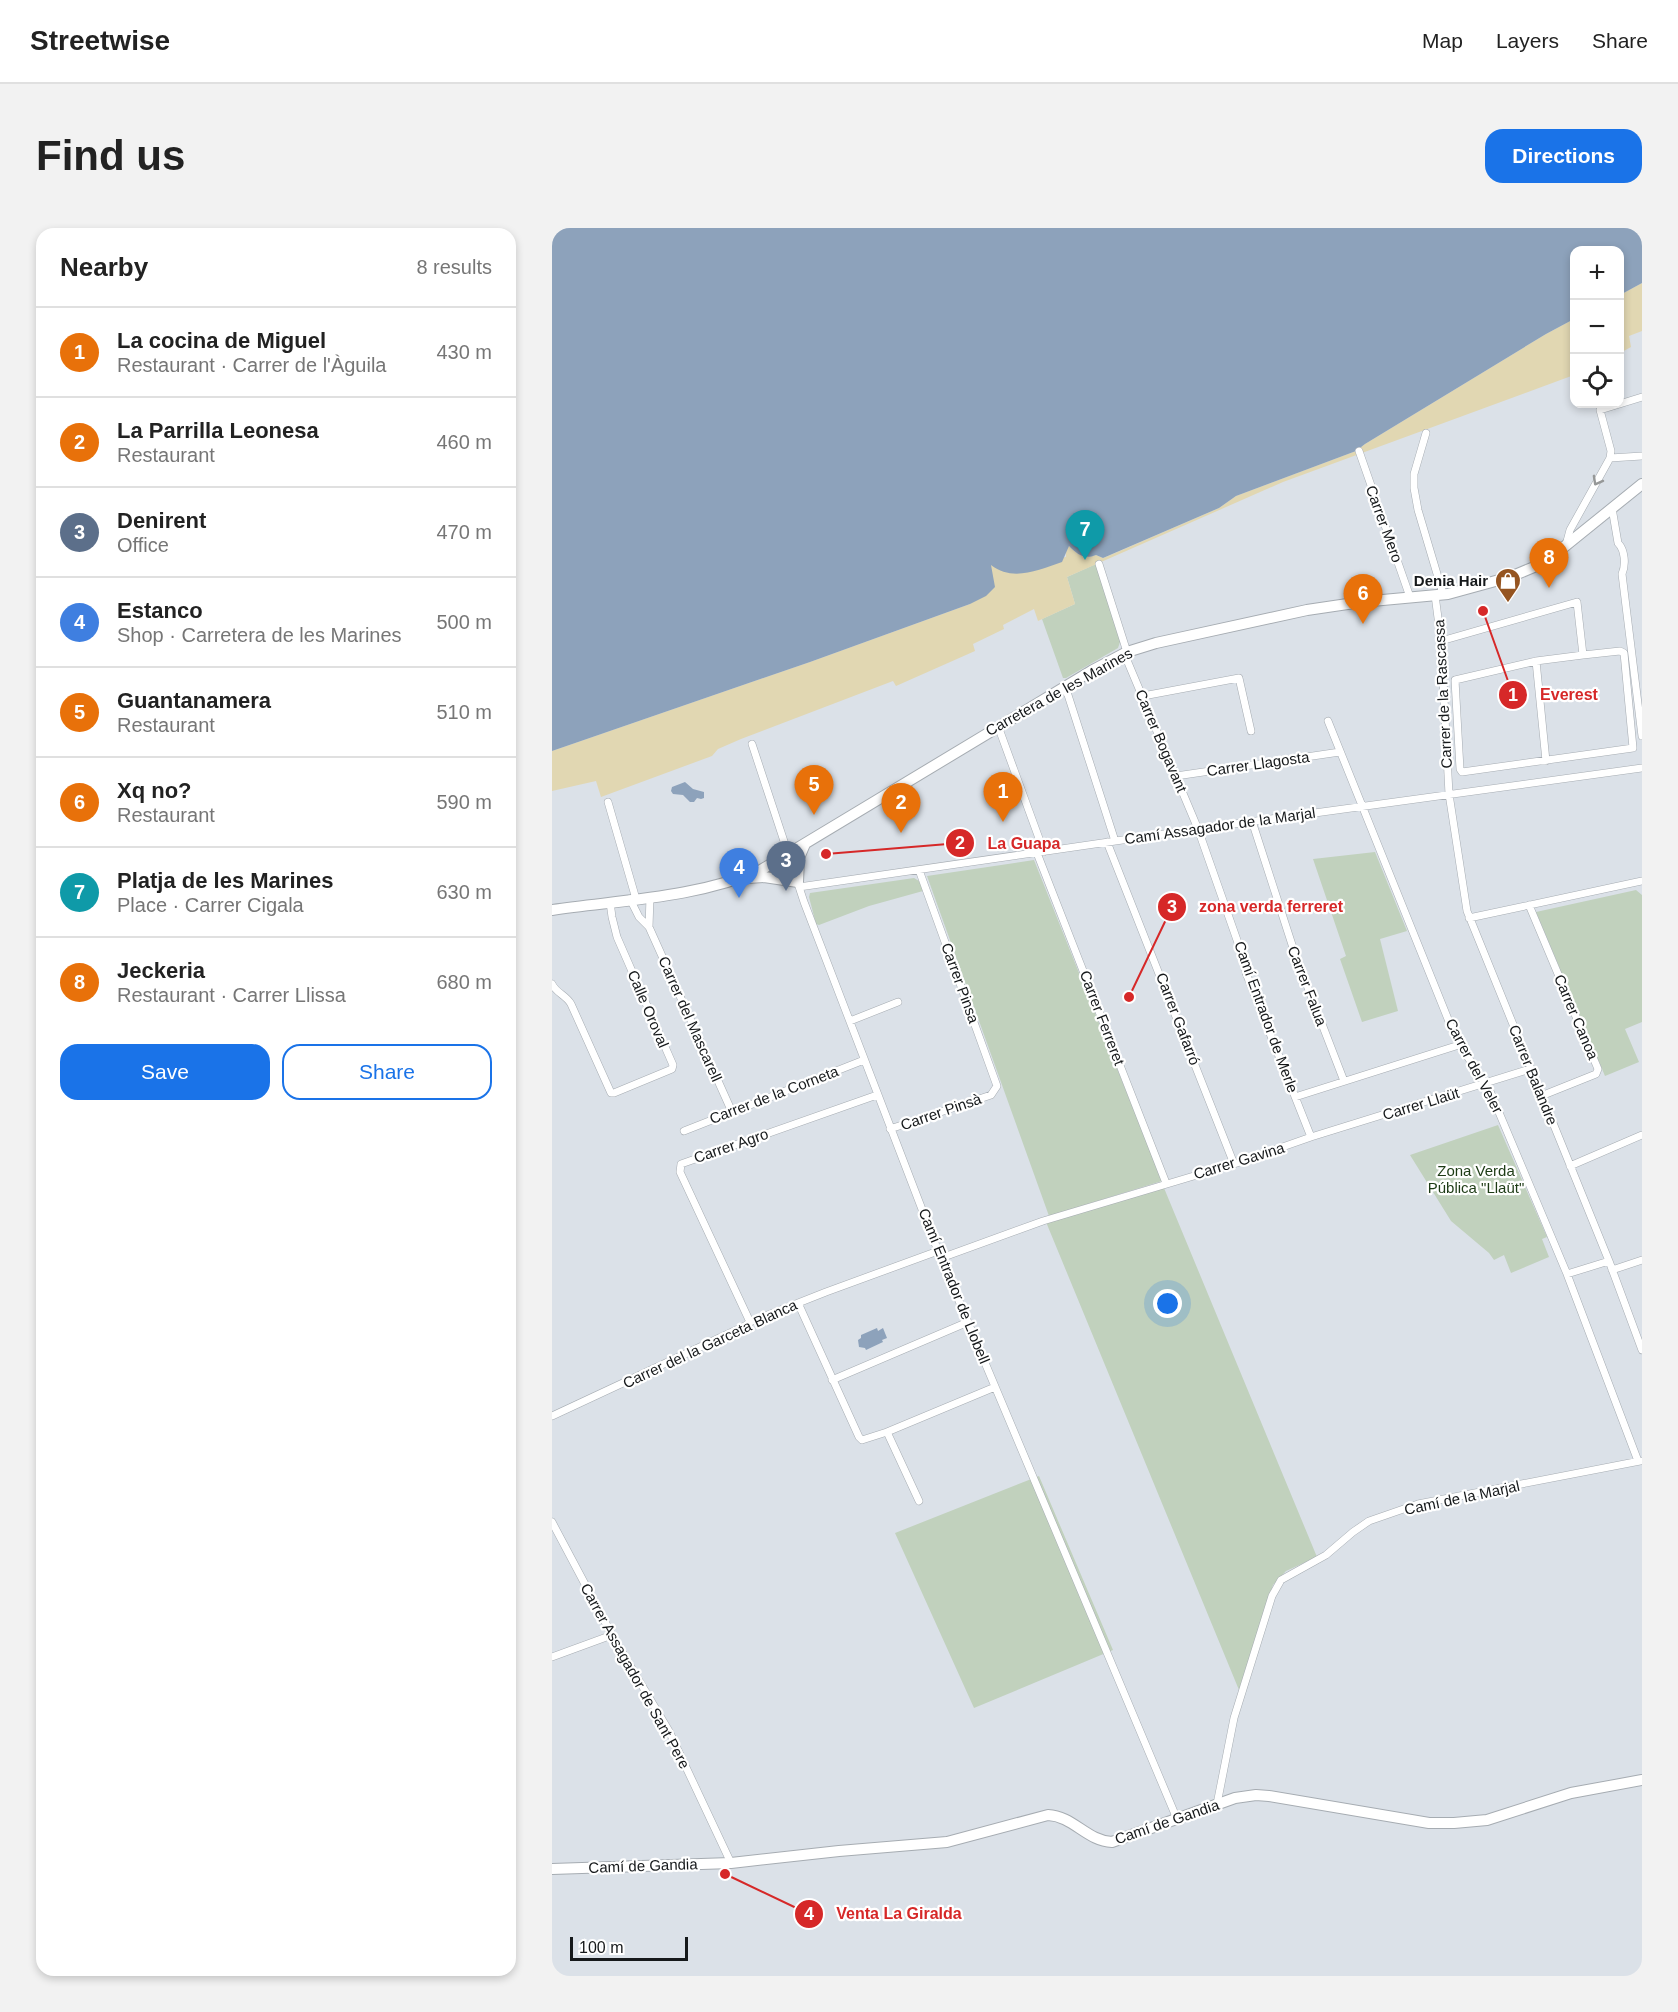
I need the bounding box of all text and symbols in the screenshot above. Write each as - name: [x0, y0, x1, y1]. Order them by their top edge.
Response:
- text: Streetwise: [30, 25, 170, 56]
- text: Map: [1422, 29, 1463, 52]
- text: Layers: [1496, 29, 1559, 52]
- text: Share: [1592, 29, 1648, 52]
- button: Directions: [1485, 129, 1642, 183]
- text: Find us: [36, 132, 185, 179]
- map controls: [1570, 246, 1624, 408]
- button: +: [1570, 246, 1624, 300]
- text: Nearby: [60, 252, 148, 282]
- text: 8 results: [416, 256, 492, 278]
- button: −: [1570, 300, 1624, 354]
- text: La cocina de Miguel: [117, 328, 326, 353]
- text: 1: [74, 341, 85, 363]
- text: 430 m: [436, 341, 492, 363]
- text: Restaurant · Carrer de l'Àguila: [117, 354, 387, 376]
- button: locate: [1570, 354, 1624, 408]
- text: La Parrilla Leonesa: [117, 418, 319, 443]
- text: 2: [74, 431, 85, 453]
- text: 460 m: [436, 431, 492, 453]
- text: Restaurant: [117, 444, 215, 466]
- one-way arrow: [1593, 475, 1604, 485]
- street label: Carrer Mero: [1363, 483, 1406, 565]
- text: Denirent: [117, 508, 206, 533]
- pin: 7: [1066, 510, 1104, 560]
- text: 3: [74, 521, 85, 543]
- text: 470 m: [436, 521, 492, 543]
- text: Office: [117, 534, 169, 556]
- pin: 8: [1530, 538, 1568, 588]
- shop icon: Denia Hair: [1493, 566, 1523, 604]
- place label: Denia Hair: [1414, 572, 1488, 589]
- pin: 6: [1344, 574, 1382, 624]
- text: Estanco: [117, 598, 203, 623]
- text: 4: [74, 611, 85, 633]
- text: 500 m: [436, 611, 492, 633]
- street label: Carrer de la Rascassa: [1430, 618, 1455, 769]
- text: Shop · Carretera de les Marines: [117, 624, 402, 646]
- street label: Carretera de les Marines: [982, 644, 1135, 739]
- callout: Everest: [1498, 678, 1610, 712]
- text: 1: [1508, 685, 1518, 705]
- text: Everest: [1540, 686, 1599, 703]
- street label: Carrer Bogavant: [1132, 687, 1191, 796]
- text: Guantanamera: [117, 688, 271, 713]
- text: 5: [74, 701, 85, 723]
- text: 510 m: [436, 701, 492, 723]
- text: Restaurant: [117, 714, 215, 736]
- street label: Carrer Llagosta: [1206, 748, 1311, 779]
- pin: 5: [794, 766, 834, 815]
- pin: 1: [984, 772, 1022, 822]
- text: Xq no?: [117, 778, 192, 803]
- pin: 2: [882, 784, 920, 833]
- text: 6: [74, 791, 85, 813]
- text: 590 m: [436, 791, 492, 813]
- text: Restaurant: [117, 804, 215, 826]
- street label: Camí Assagador de la Marjal: [1123, 804, 1316, 847]
- callout: La Guapa: [945, 826, 1072, 860]
- text: 2: [955, 833, 965, 853]
- text: La Guapa: [988, 835, 1061, 852]
- pin: 3: [766, 842, 806, 891]
- pin: 4: [720, 848, 759, 898]
- text: Platja de les Marines: [117, 868, 333, 893]
- text: 7: [74, 881, 85, 903]
- text: 630 m: [436, 881, 492, 903]
- callout: zona verda ferreret: [1157, 890, 1355, 924]
- text: Place · Carrer Cigala: [117, 894, 304, 916]
- text: 3: [1167, 897, 1177, 917]
- text: zona verda ferreret: [1199, 898, 1344, 915]
- street label: Camí Entrador de Merle: [1231, 939, 1302, 1095]
- street label: Carrer Pinsa: [938, 940, 983, 1026]
- street label: Carrer Falua: [1284, 943, 1331, 1029]
- street label: Carrer del Mascarell: [655, 954, 726, 1084]
- text: Jeckeria: [117, 958, 205, 983]
- street label: Calle Oroval: [625, 967, 672, 1050]
- street label: Carrer Ferreret: [1077, 968, 1129, 1068]
- street label: Carrer Gafarró: [1153, 970, 1204, 1067]
- text: 8: [74, 971, 85, 993]
- text: 680 m: [436, 971, 492, 993]
- street label: Carrer Canoa: [1551, 972, 1602, 1063]
- text: Restaurant · Carrer Llissa: [117, 984, 346, 1006]
- street label: Carrer del Veler: [1442, 1015, 1507, 1116]
- street label: Carrer Balandre: [1506, 1022, 1561, 1127]
- button: Save: [60, 1044, 270, 1100]
- button: Share: [282, 1044, 492, 1100]
- street label: Carrer de la Corneta: [707, 1062, 841, 1127]
- street label: Carrer Llaüt: [1380, 1084, 1462, 1123]
- street label: Carrer Pinsà: [898, 1090, 984, 1133]
- street label: Carrer Agro: [691, 1125, 770, 1166]
- street label: Carrer Gavina: [1191, 1138, 1287, 1182]
- park label: Zona Verda Pública "Llaüt": [1428, 1162, 1524, 1196]
- street label: Camí Entrador de Llobell: [916, 1206, 993, 1366]
- your location: [1153, 1289, 1182, 1318]
- street label: Carrer del la Garceta Blanca: [620, 1295, 800, 1391]
- street label: Camí de la Marjal: [1403, 1477, 1521, 1518]
- street label: Carrer Assagador de Sant Pere: [577, 1580, 694, 1771]
- street label: Camí de Gandia: [1112, 1795, 1222, 1847]
- street label: Camí de Gandia: [588, 1855, 699, 1876]
- callout: Venta La Giralda: [794, 1897, 974, 1931]
- text: 4: [804, 1904, 814, 1924]
- text: Venta La Giralda: [836, 1905, 962, 1922]
- scale bar: [570, 1934, 688, 1962]
- text: 100 m: [579, 1939, 623, 1956]

